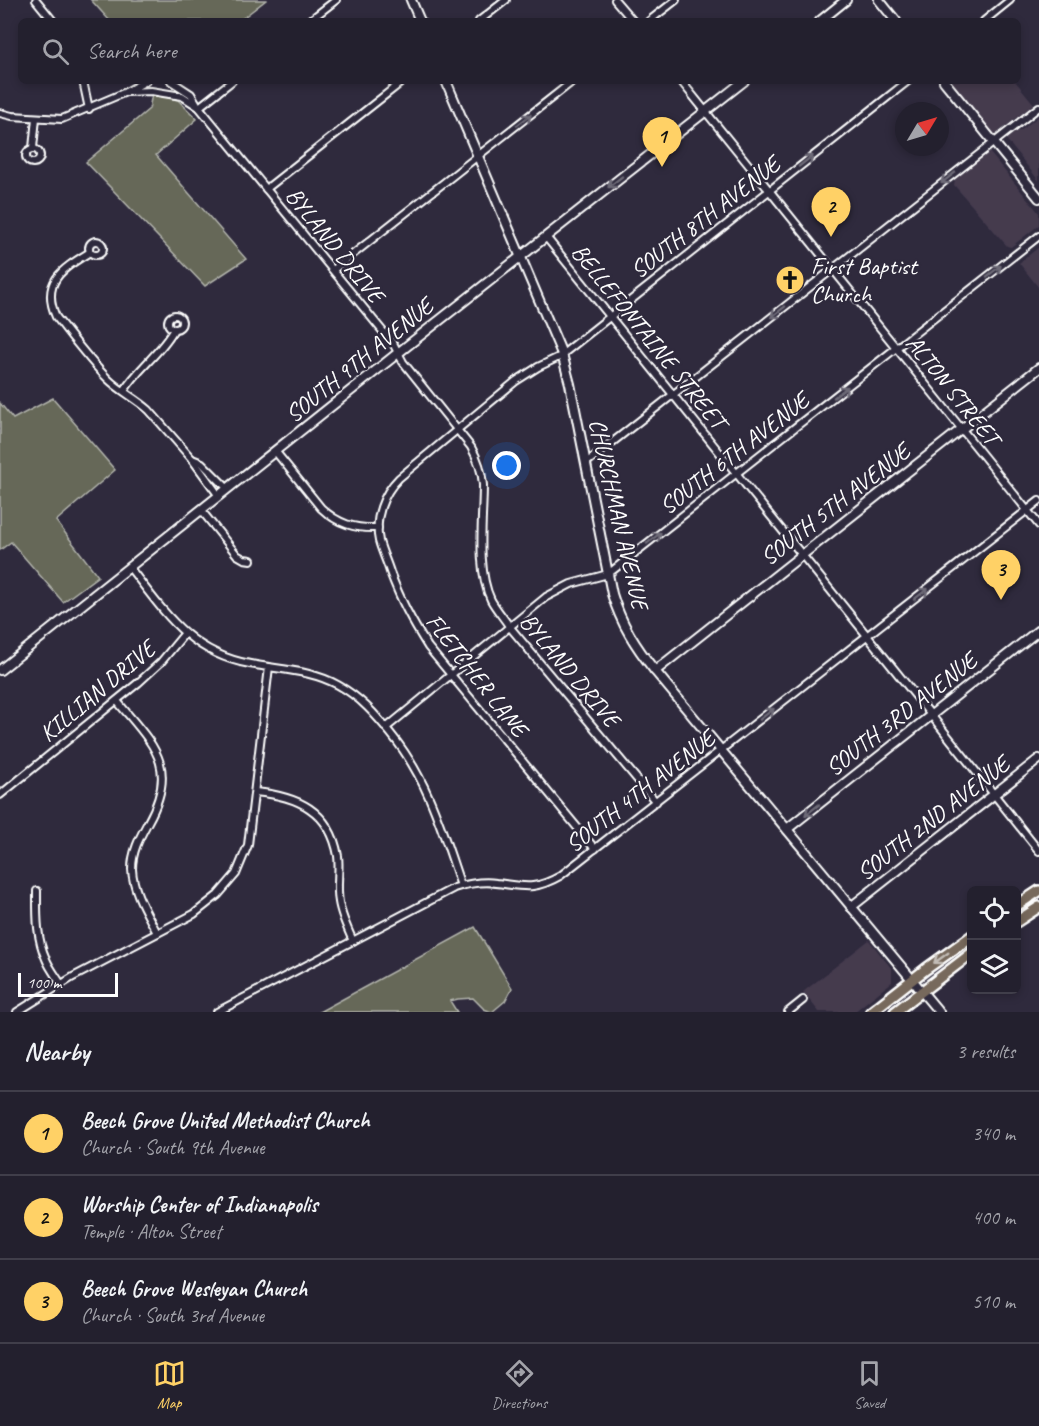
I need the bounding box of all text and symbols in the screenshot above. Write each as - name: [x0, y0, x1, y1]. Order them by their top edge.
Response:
- search box: [18, 18, 1021, 84]
- icon: search: [39, 35, 72, 68]
- text: Search here: [87, 37, 177, 65]
- north arrow: [895, 102, 949, 156]
- one-way arrow: [516, 113, 532, 126]
- pin: 1: [642, 118, 682, 167]
- street label: SOUTH 8TH AVENUE: [624, 147, 788, 285]
- one-way arrow: [798, 155, 814, 168]
- one-way arrow: [940, 172, 956, 185]
- one-way arrow: [607, 176, 623, 189]
- street label: BYLAND DRIVE: [279, 181, 393, 311]
- pin: 2: [812, 188, 850, 237]
- street label: BELLEFONTAINE STREET: [565, 237, 737, 439]
- place label: First Baptist Church: [811, 251, 919, 309]
- church icon: First Baptist Church: [774, 264, 806, 296]
- one-way arrow: [986, 265, 1002, 278]
- street label: SOUTH 9TH AVENUE: [279, 289, 442, 429]
- one-way arrow: [770, 306, 786, 319]
- street label: ALTON STREET: [899, 329, 1010, 455]
- street label: SOUTH 6TH AVENUE: [653, 383, 817, 521]
- one-way arrow: [833, 386, 849, 399]
- street label: CHURCHMAN AVENUE: [583, 416, 656, 615]
- street label: SOUTH 5TH AVENUE: [754, 434, 918, 572]
- your location: [492, 451, 521, 480]
- one-way arrow: [646, 532, 662, 545]
- pin: 3: [982, 550, 1020, 600]
- one-way arrow: [913, 587, 928, 601]
- street label: FLETCHER LANE: [420, 607, 536, 745]
- street label: BYLAND DRIVE: [513, 607, 628, 736]
- street label: KILLIAN DRIVE: [33, 632, 163, 748]
- street label: SOUTH 3RD AVENUE: [819, 644, 985, 782]
- one-way arrow: [759, 708, 775, 721]
- street label: SOUTH 4TH AVENUE: [559, 721, 723, 859]
- street label: SOUTH 2ND AVENUE: [851, 747, 1018, 887]
- one-way arrow: [804, 803, 820, 816]
- map controls: [967, 886, 1021, 994]
- button: locate: [967, 886, 1021, 940]
- button: layers: [967, 940, 1021, 994]
- one-way arrow: [934, 952, 950, 964]
- scale bar: [18, 970, 118, 998]
- text: 100 m: [27, 973, 61, 993]
- text: Nearby: [24, 1035, 89, 1068]
- text: 3 results: [956, 1039, 1015, 1064]
- text: Beech Grove United Methodist Church: [81, 1107, 370, 1135]
- text: 1: [39, 1121, 48, 1146]
- text: 340 m: [972, 1121, 1015, 1146]
- text: Church · South 9th Avenue: [81, 1135, 265, 1160]
- text: Worship Center of Indianapolis: [81, 1191, 318, 1219]
- text: 2: [39, 1205, 48, 1230]
- text: 400 m: [972, 1205, 1015, 1230]
- text: Temple · Alton Street: [81, 1219, 221, 1244]
- text: Beech Grove Wesleyan Church: [81, 1275, 307, 1303]
- text: 3: [39, 1289, 48, 1314]
- text: 510 m: [972, 1289, 1015, 1314]
- text: Church · South 3rd Avenue: [81, 1303, 264, 1328]
- tab: Map: [153, 1357, 186, 1413]
- tab: Directions: [492, 1357, 547, 1413]
- tab: Saved: [853, 1357, 886, 1413]

